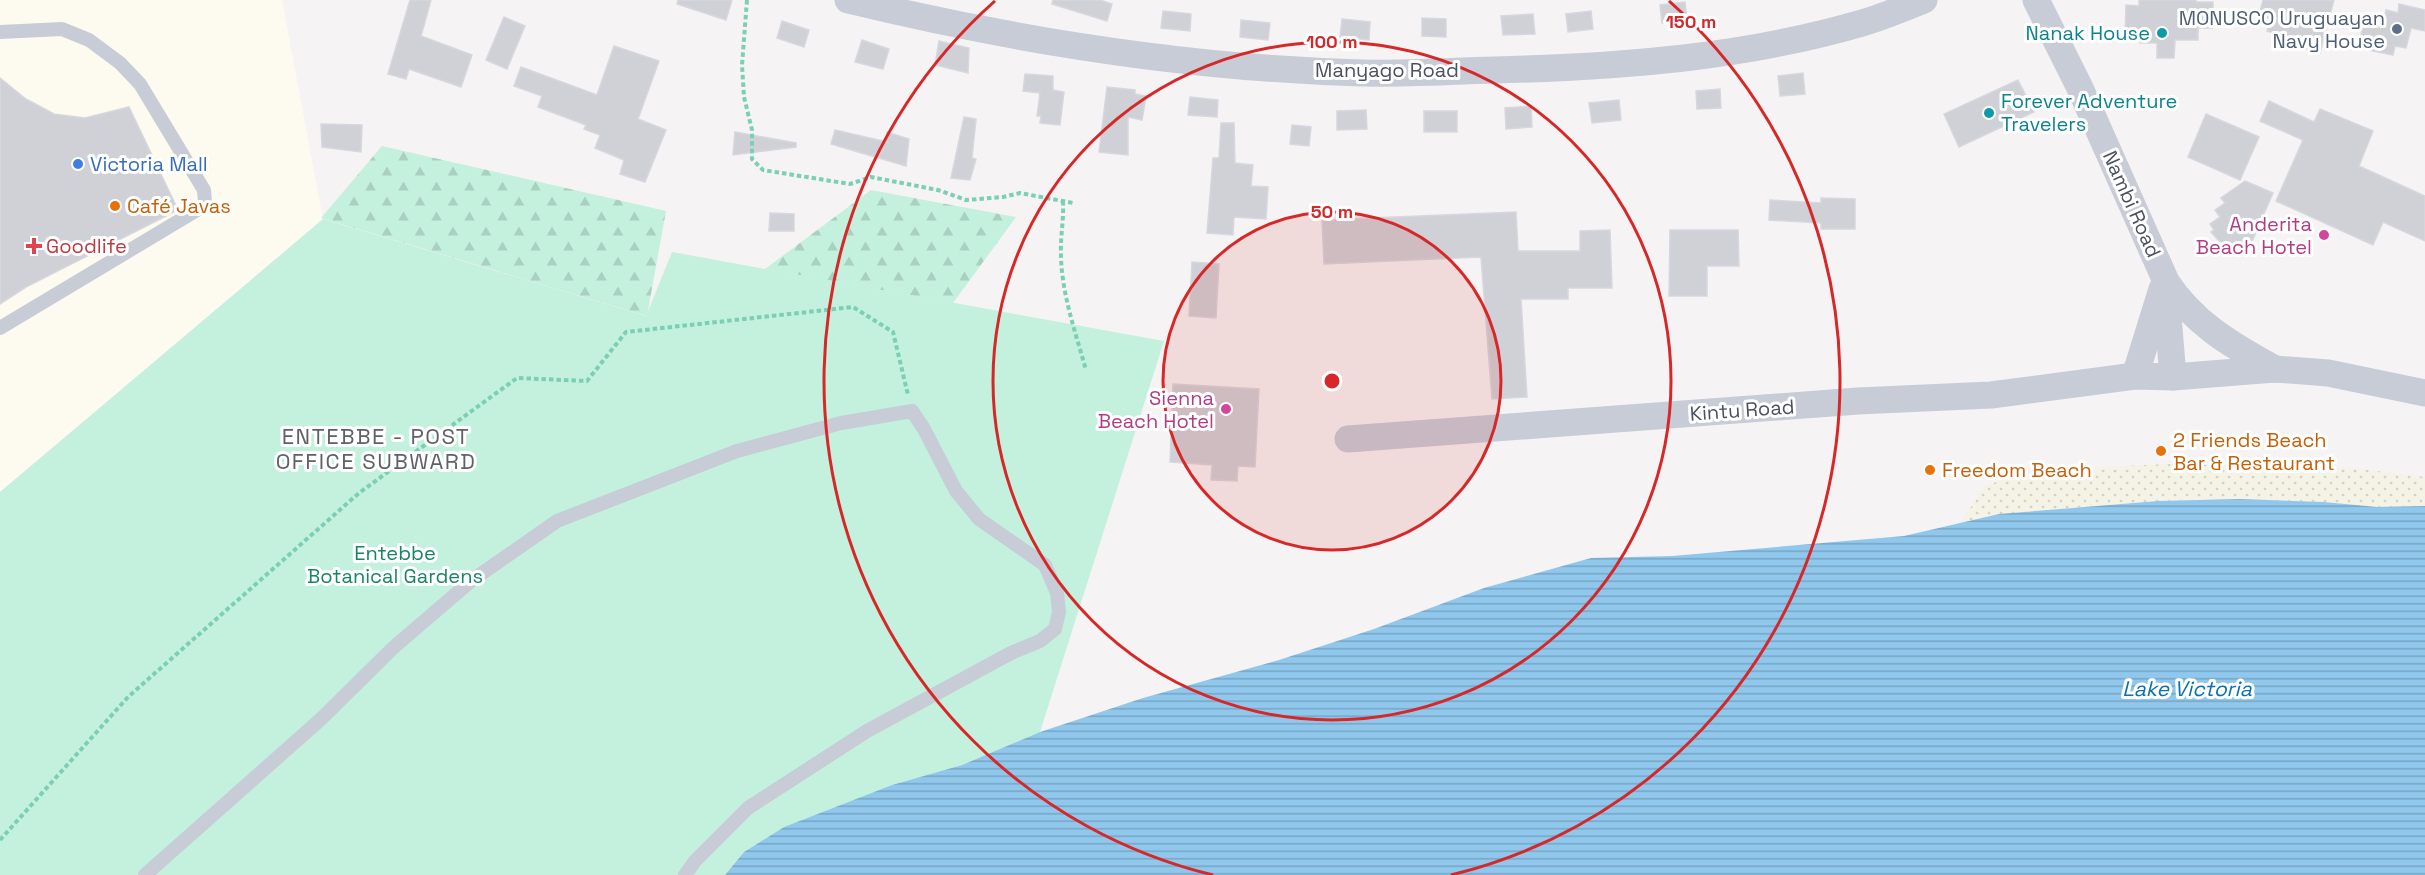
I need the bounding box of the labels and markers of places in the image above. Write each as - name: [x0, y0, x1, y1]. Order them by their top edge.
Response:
- place label: MONUSCO Uruguayan Navy House: [2179, 5, 2385, 54]
- place label: Nanak House: [2025, 20, 2150, 46]
- marker: MONUSCO Uruguayan Navy House: [2390, 22, 2404, 36]
- marker: Nanak House: [2155, 26, 2169, 40]
- place label: Forever Adventure Travelers: [2001, 88, 2177, 137]
- marker: Forever Adventure Travelers: [1982, 106, 1996, 120]
- place label: Victoria Mall: [90, 151, 208, 177]
- marker: Victoria Mall: [71, 157, 85, 171]
- place label: Café Javas: [127, 193, 231, 219]
- marker: Café Javas: [108, 199, 122, 213]
- place label: Anderita Beach Hotel: [2196, 211, 2312, 260]
- marker: Anderita Beach Hotel: [2317, 228, 2331, 242]
- place label: Goodlife: [46, 233, 127, 259]
- marker: Goodlife: [27, 239, 41, 253]
- centre of rings: [1322, 371, 1342, 391]
- place label: Sienna Beach Hotel: [1098, 385, 1214, 434]
- marker: Sienna Beach Hotel: [1219, 402, 1233, 416]
- place label: 2 Friends Beach Bar & Restaurant: [2173, 427, 2335, 476]
- marker: 2 Friends Beach Bar & Restaurant: [2154, 444, 2168, 458]
- place label: Freedom Beach: [1942, 457, 2092, 483]
- marker: Freedom Beach: [1923, 463, 1937, 477]

